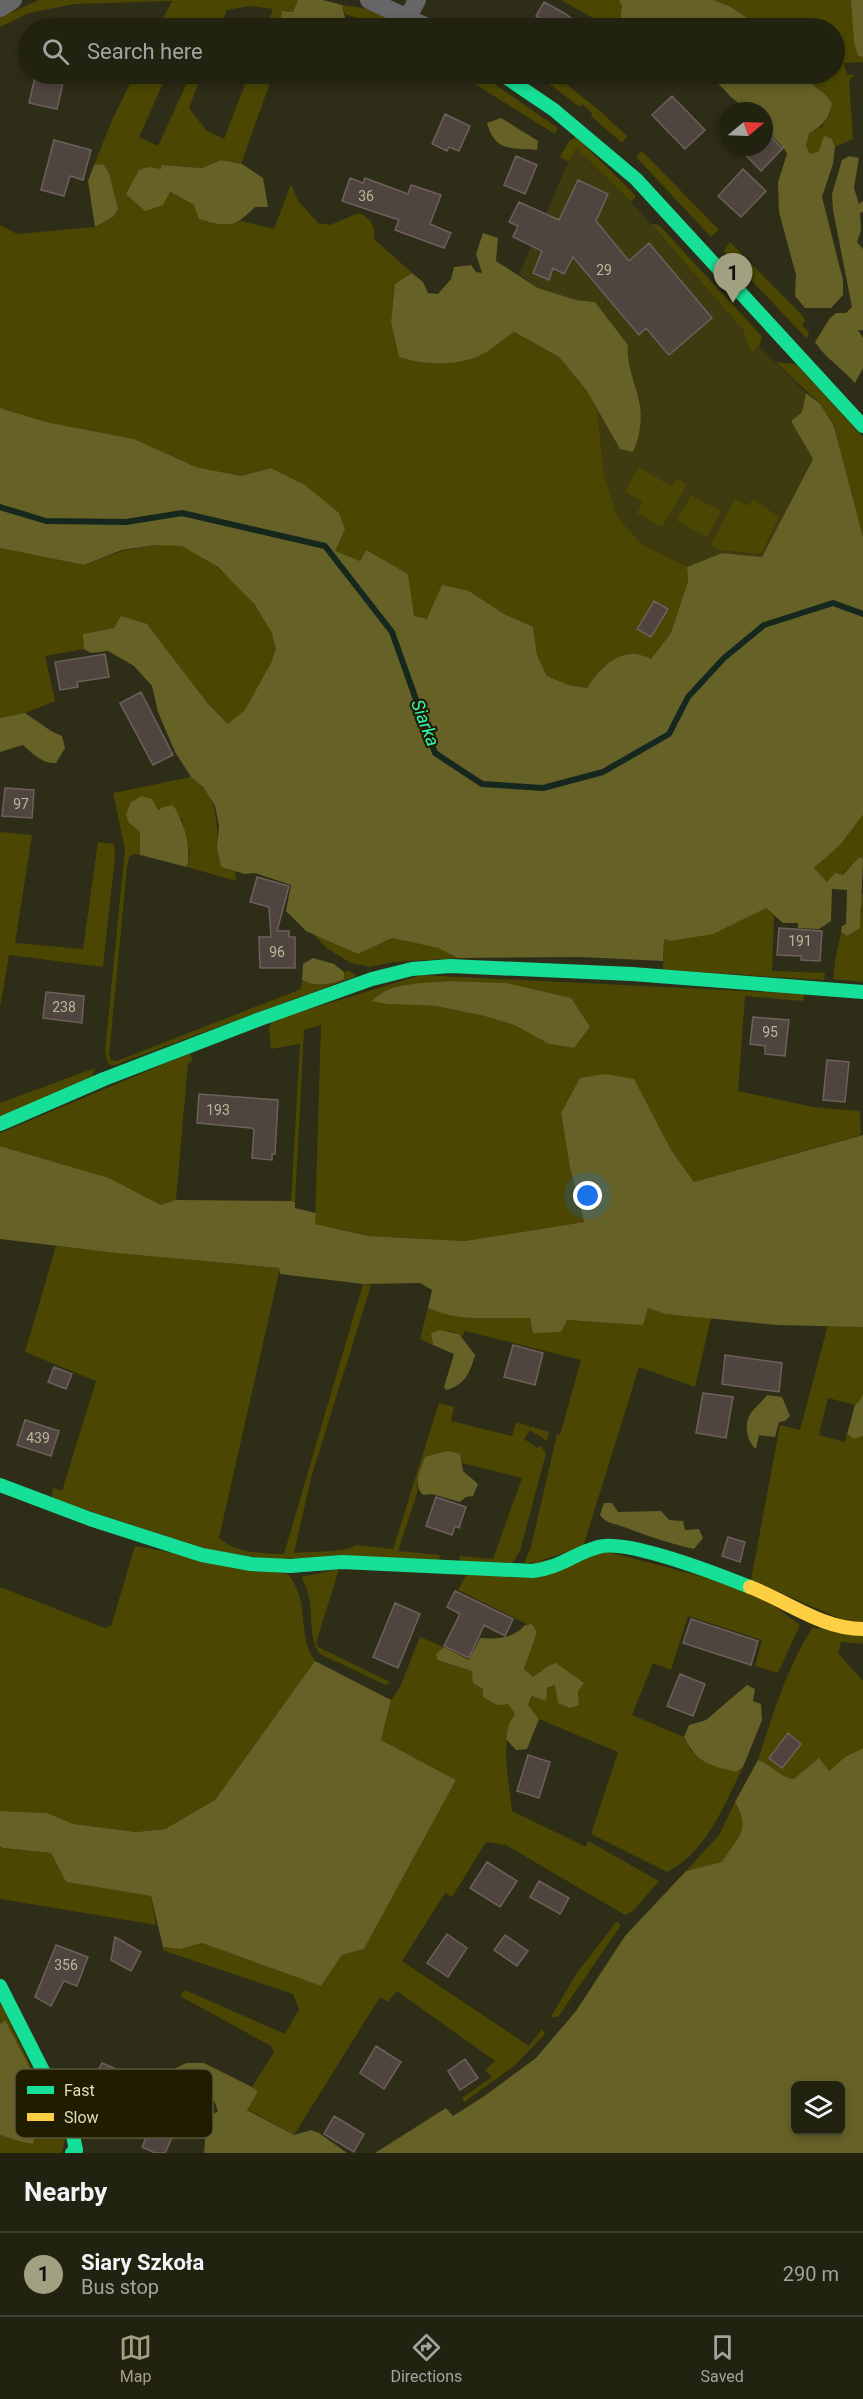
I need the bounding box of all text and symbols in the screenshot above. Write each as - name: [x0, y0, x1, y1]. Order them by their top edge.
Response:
- search box: [18, 18, 845, 84]
- icon: search: [39, 35, 72, 68]
- text: Search here: [87, 39, 203, 64]
- north arrow: [719, 102, 773, 156]
- house number: 36: [358, 188, 374, 204]
- pin: 1: [714, 254, 752, 303]
- house number: 29: [596, 262, 612, 278]
- water label: Siarka: [407, 696, 444, 749]
- house number: 97: [13, 796, 29, 812]
- house number: 191: [788, 933, 812, 949]
- house number: 96: [269, 944, 285, 960]
- house number: 238: [52, 999, 76, 1015]
- house number: 95: [762, 1024, 778, 1040]
- house number: 193: [206, 1102, 230, 1118]
- your location: [573, 1181, 602, 1210]
- house number: 439: [26, 1430, 50, 1446]
- house number: 356: [54, 1957, 78, 1973]
- legend: [15, 2069, 213, 2138]
- text: Fast: [64, 2081, 95, 2100]
- map controls: [791, 2081, 845, 2135]
- button: layers: [791, 2081, 845, 2135]
- text: Slow: [64, 2108, 99, 2127]
- text: Nearby: [24, 2177, 107, 2207]
- text: Siary Szkoła: [81, 2250, 204, 2275]
- text: 1: [38, 2262, 49, 2286]
- text: 290 m: [783, 2262, 839, 2286]
- text: Bus stop: [81, 2275, 159, 2299]
- tab: Map: [119, 2331, 152, 2386]
- tab: Directions: [390, 2331, 462, 2386]
- tab: Saved: [701, 2331, 744, 2386]

